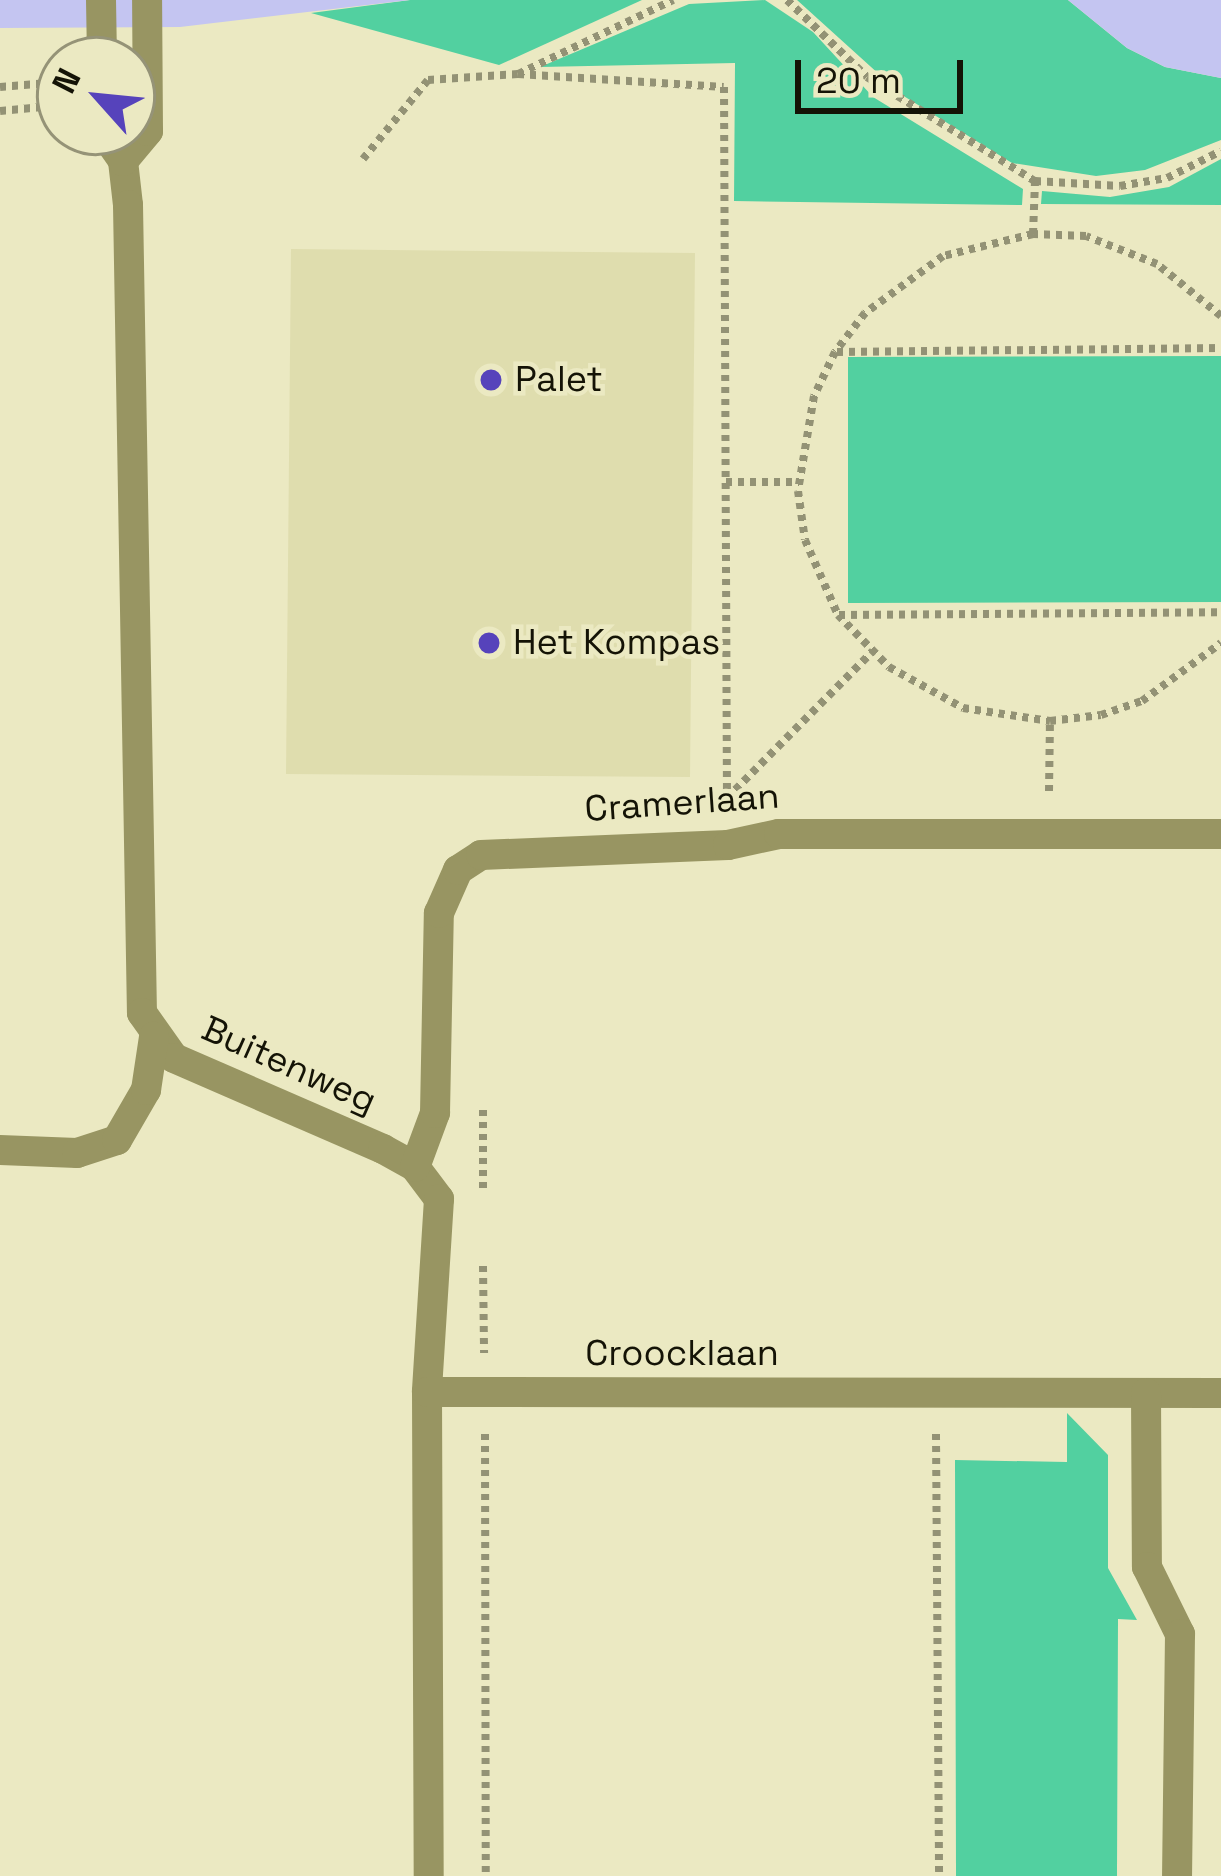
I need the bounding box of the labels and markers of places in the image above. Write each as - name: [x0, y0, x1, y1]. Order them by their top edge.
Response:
- place label: Palet: [515, 358, 603, 402]
- marker: Palet: [478, 367, 504, 393]
- place label: Het Kompas: [513, 621, 720, 665]
- marker: Het Kompas: [476, 630, 502, 656]

